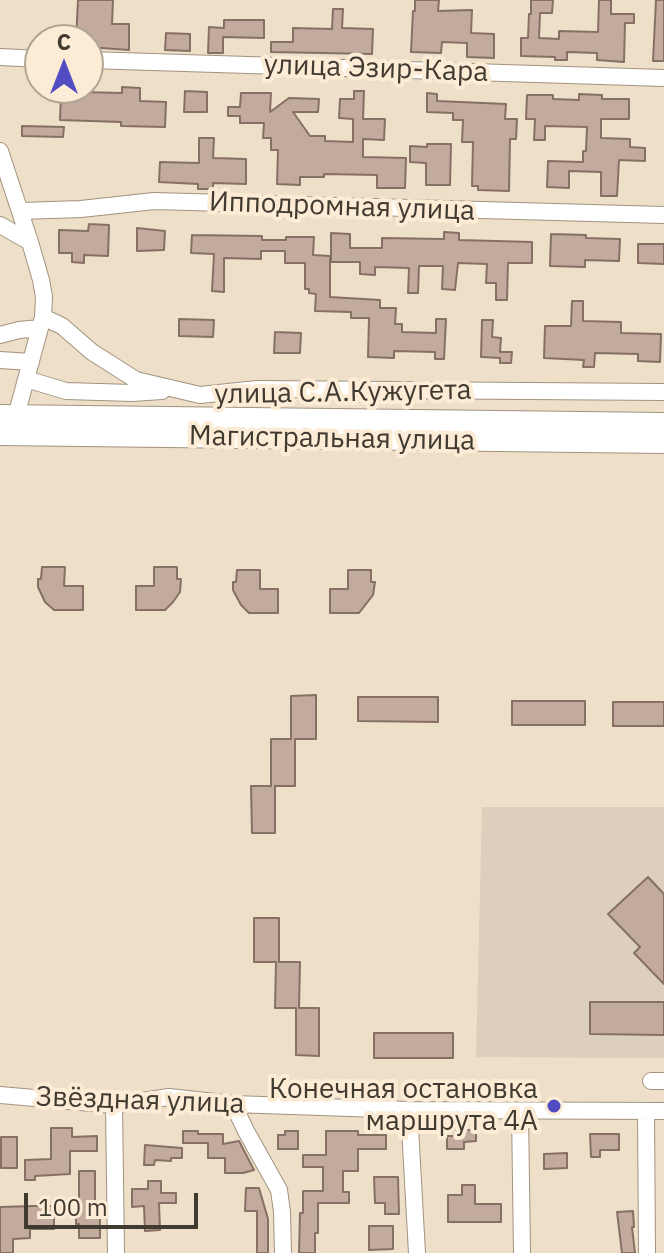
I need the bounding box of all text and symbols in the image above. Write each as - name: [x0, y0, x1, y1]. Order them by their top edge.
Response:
- north arrow: [24, 24, 104, 104]
- text: С: [57, 27, 71, 56]
- street label: улица Эзир-Кара: [263, 48, 489, 90]
- street label: Ипподромная улица: [208, 186, 476, 228]
- street label: улица С.А.Кужугета: [214, 374, 472, 412]
- street label: Магистральная улица: [189, 420, 475, 458]
- place label: Конечная остановка маршрута 4А: [269, 1073, 538, 1139]
- street label: Звёздная улица: [35, 1081, 245, 1121]
- marker: Конечная остановка маршрута 4А: [545, 1097, 563, 1115]
- scale bar: [28, 1177, 202, 1227]
- text: 100 m: [38, 1191, 108, 1223]

